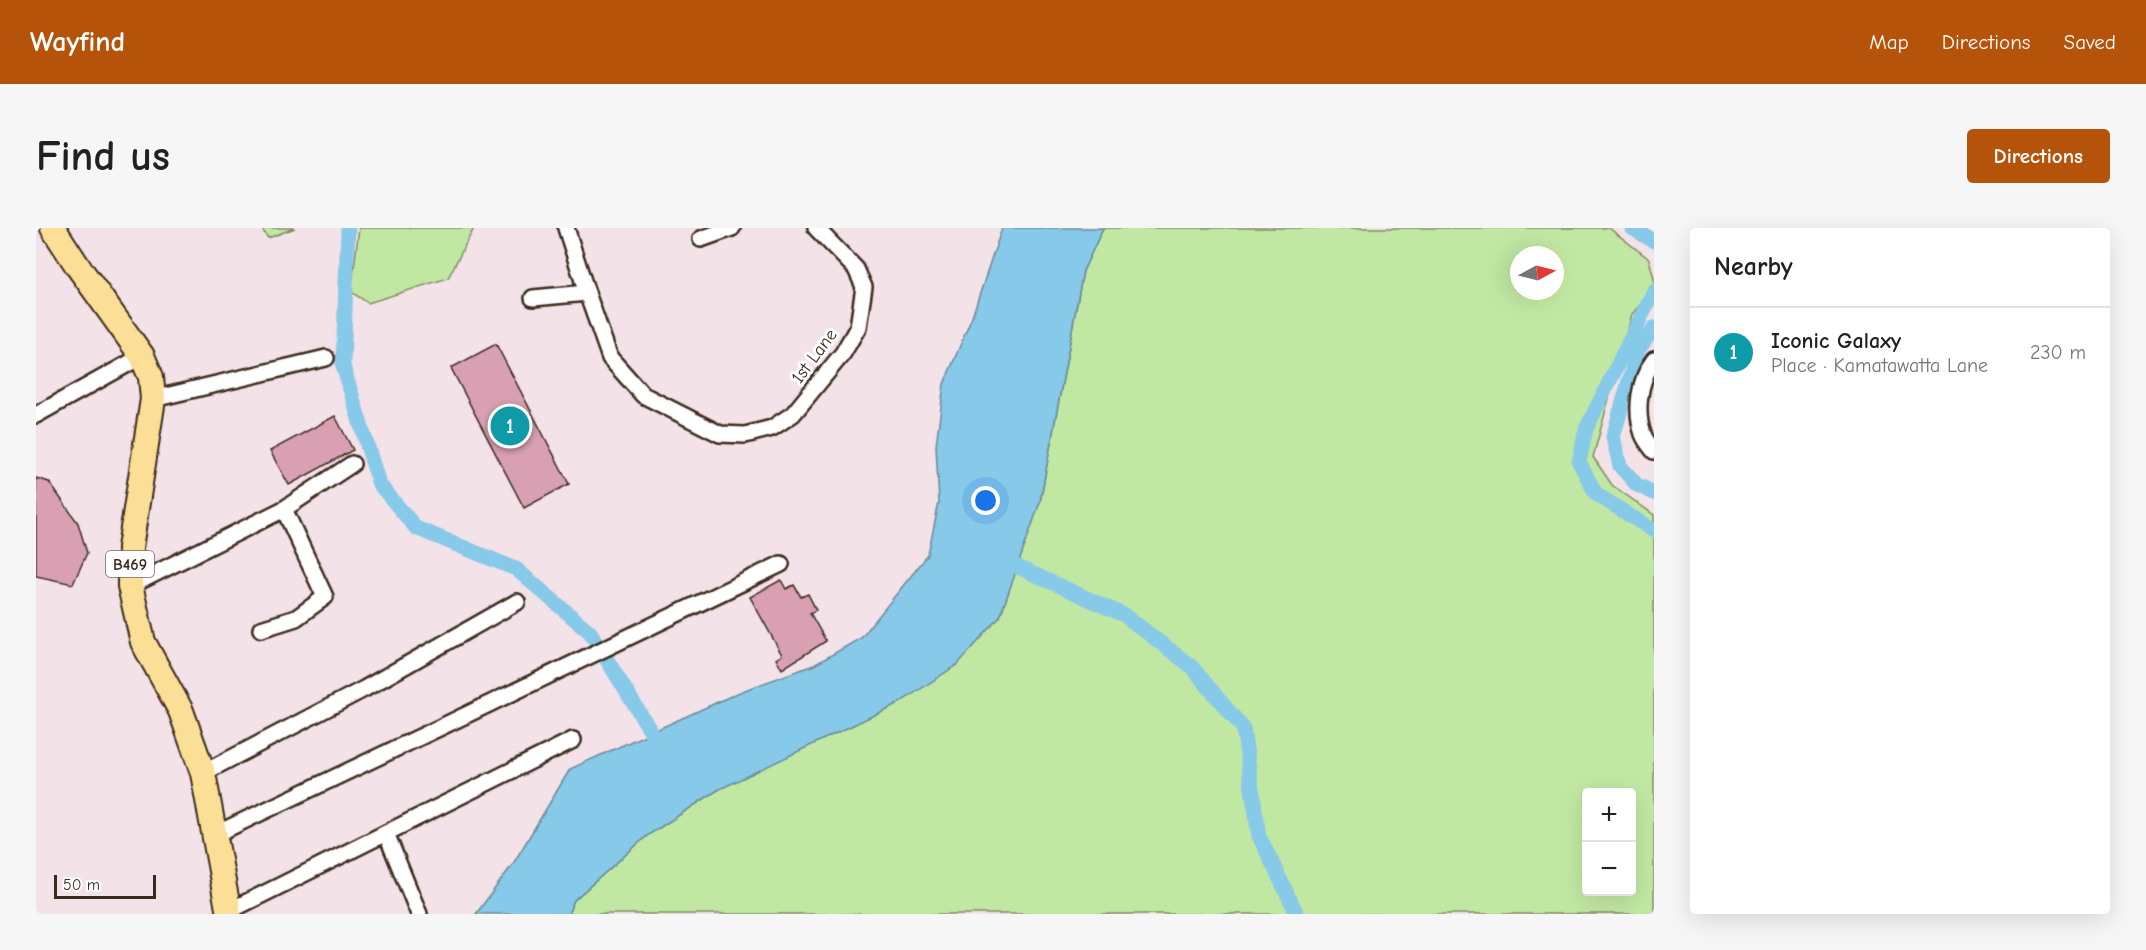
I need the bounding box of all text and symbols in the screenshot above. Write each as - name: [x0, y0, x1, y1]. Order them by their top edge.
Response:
- text: Wayfind: [30, 26, 125, 58]
- text: Map: [1869, 30, 1909, 54]
- text: Directions: [1942, 30, 2031, 54]
- text: Saved: [2064, 30, 2116, 54]
- button: Directions: [1967, 129, 2110, 183]
- text: Find us: [36, 132, 170, 181]
- north arrow: [1510, 246, 1564, 300]
- text: Nearby: [1714, 252, 1793, 282]
- street label: 1st Lane: [787, 325, 842, 388]
- text: Iconic Galaxy: [1771, 328, 1901, 354]
- text: 1: [1730, 341, 1737, 364]
- text: 230 m: [2030, 341, 2086, 364]
- text: Place · Kamatawatta Lane: [1771, 354, 1988, 377]
- pin: 1: [490, 404, 530, 448]
- your location: [971, 486, 1000, 515]
- road number: B469: [106, 551, 154, 577]
- map controls: [1582, 788, 1636, 896]
- button: +: [1582, 788, 1636, 842]
- button: −: [1582, 842, 1636, 896]
- scale bar: [54, 872, 156, 900]
- text: 50 m: [63, 876, 100, 894]

